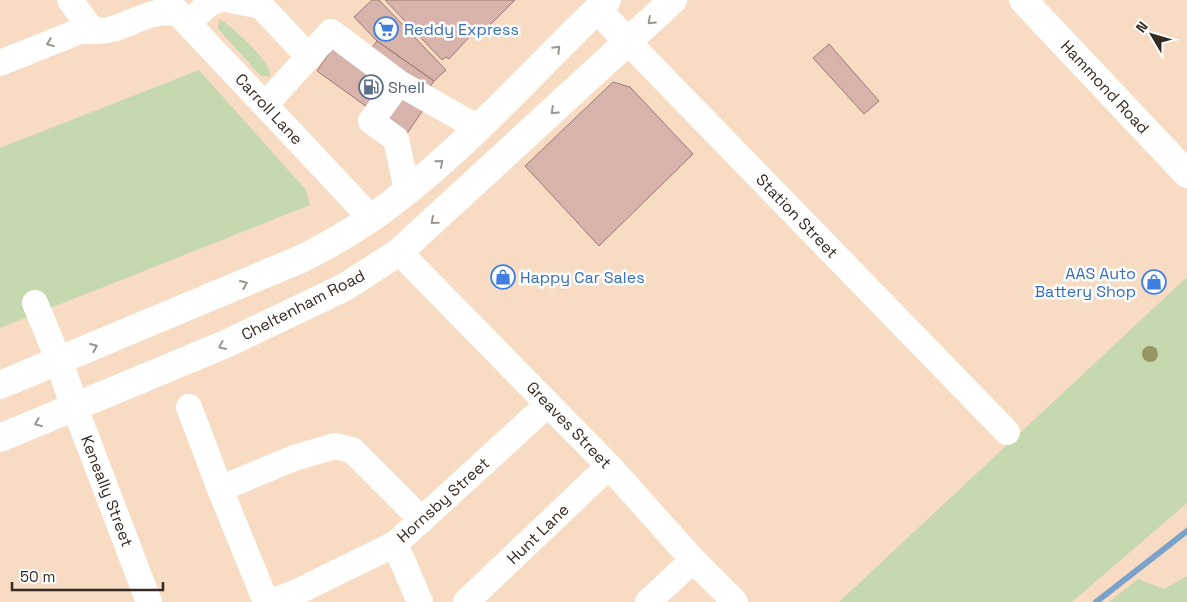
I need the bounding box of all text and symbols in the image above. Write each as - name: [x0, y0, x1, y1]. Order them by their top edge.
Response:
- north arrow: [1127, 10, 1177, 60]
- one-way arrow: [647, 15, 656, 24]
- supermarket icon: Reddy Express: [373, 16, 399, 42]
- text: N: [1132, 18, 1152, 36]
- place label: Reddy Express: [404, 19, 519, 40]
- street label: Hammond Road: [1056, 36, 1154, 138]
- one-way arrow: [46, 37, 55, 47]
- one-way arrow: [551, 46, 560, 55]
- street label: Carroll Lane: [231, 69, 307, 149]
- fuel station icon: Shell: [358, 74, 384, 100]
- place label: Shell: [388, 77, 425, 98]
- one-way arrow: [551, 105, 560, 114]
- one-way arrow: [435, 159, 444, 168]
- street label: Station Street: [751, 169, 843, 263]
- one-way arrow: [431, 215, 440, 224]
- place label: AAS Auto Battery Shop: [1035, 263, 1136, 302]
- shop icon: Happy Car Sales: [490, 264, 516, 290]
- street label: Cheltenham Road: [238, 265, 368, 345]
- place label: Happy Car Sales: [520, 267, 645, 288]
- shop icon: AAS Auto Battery Shop: [1141, 269, 1167, 295]
- one-way arrow: [239, 279, 248, 290]
- one-way arrow: [218, 339, 227, 350]
- one-way arrow: [89, 342, 98, 353]
- street label: Greaves Street: [522, 377, 616, 473]
- one-way arrow: [34, 417, 42, 427]
- street label: Keneally Street: [76, 432, 138, 550]
- street label: Hornsby Street: [392, 453, 494, 547]
- street label: Hunt Lane: [502, 499, 574, 569]
- scale bar: [12, 560, 164, 592]
- text: 50 m: [20, 567, 55, 586]

